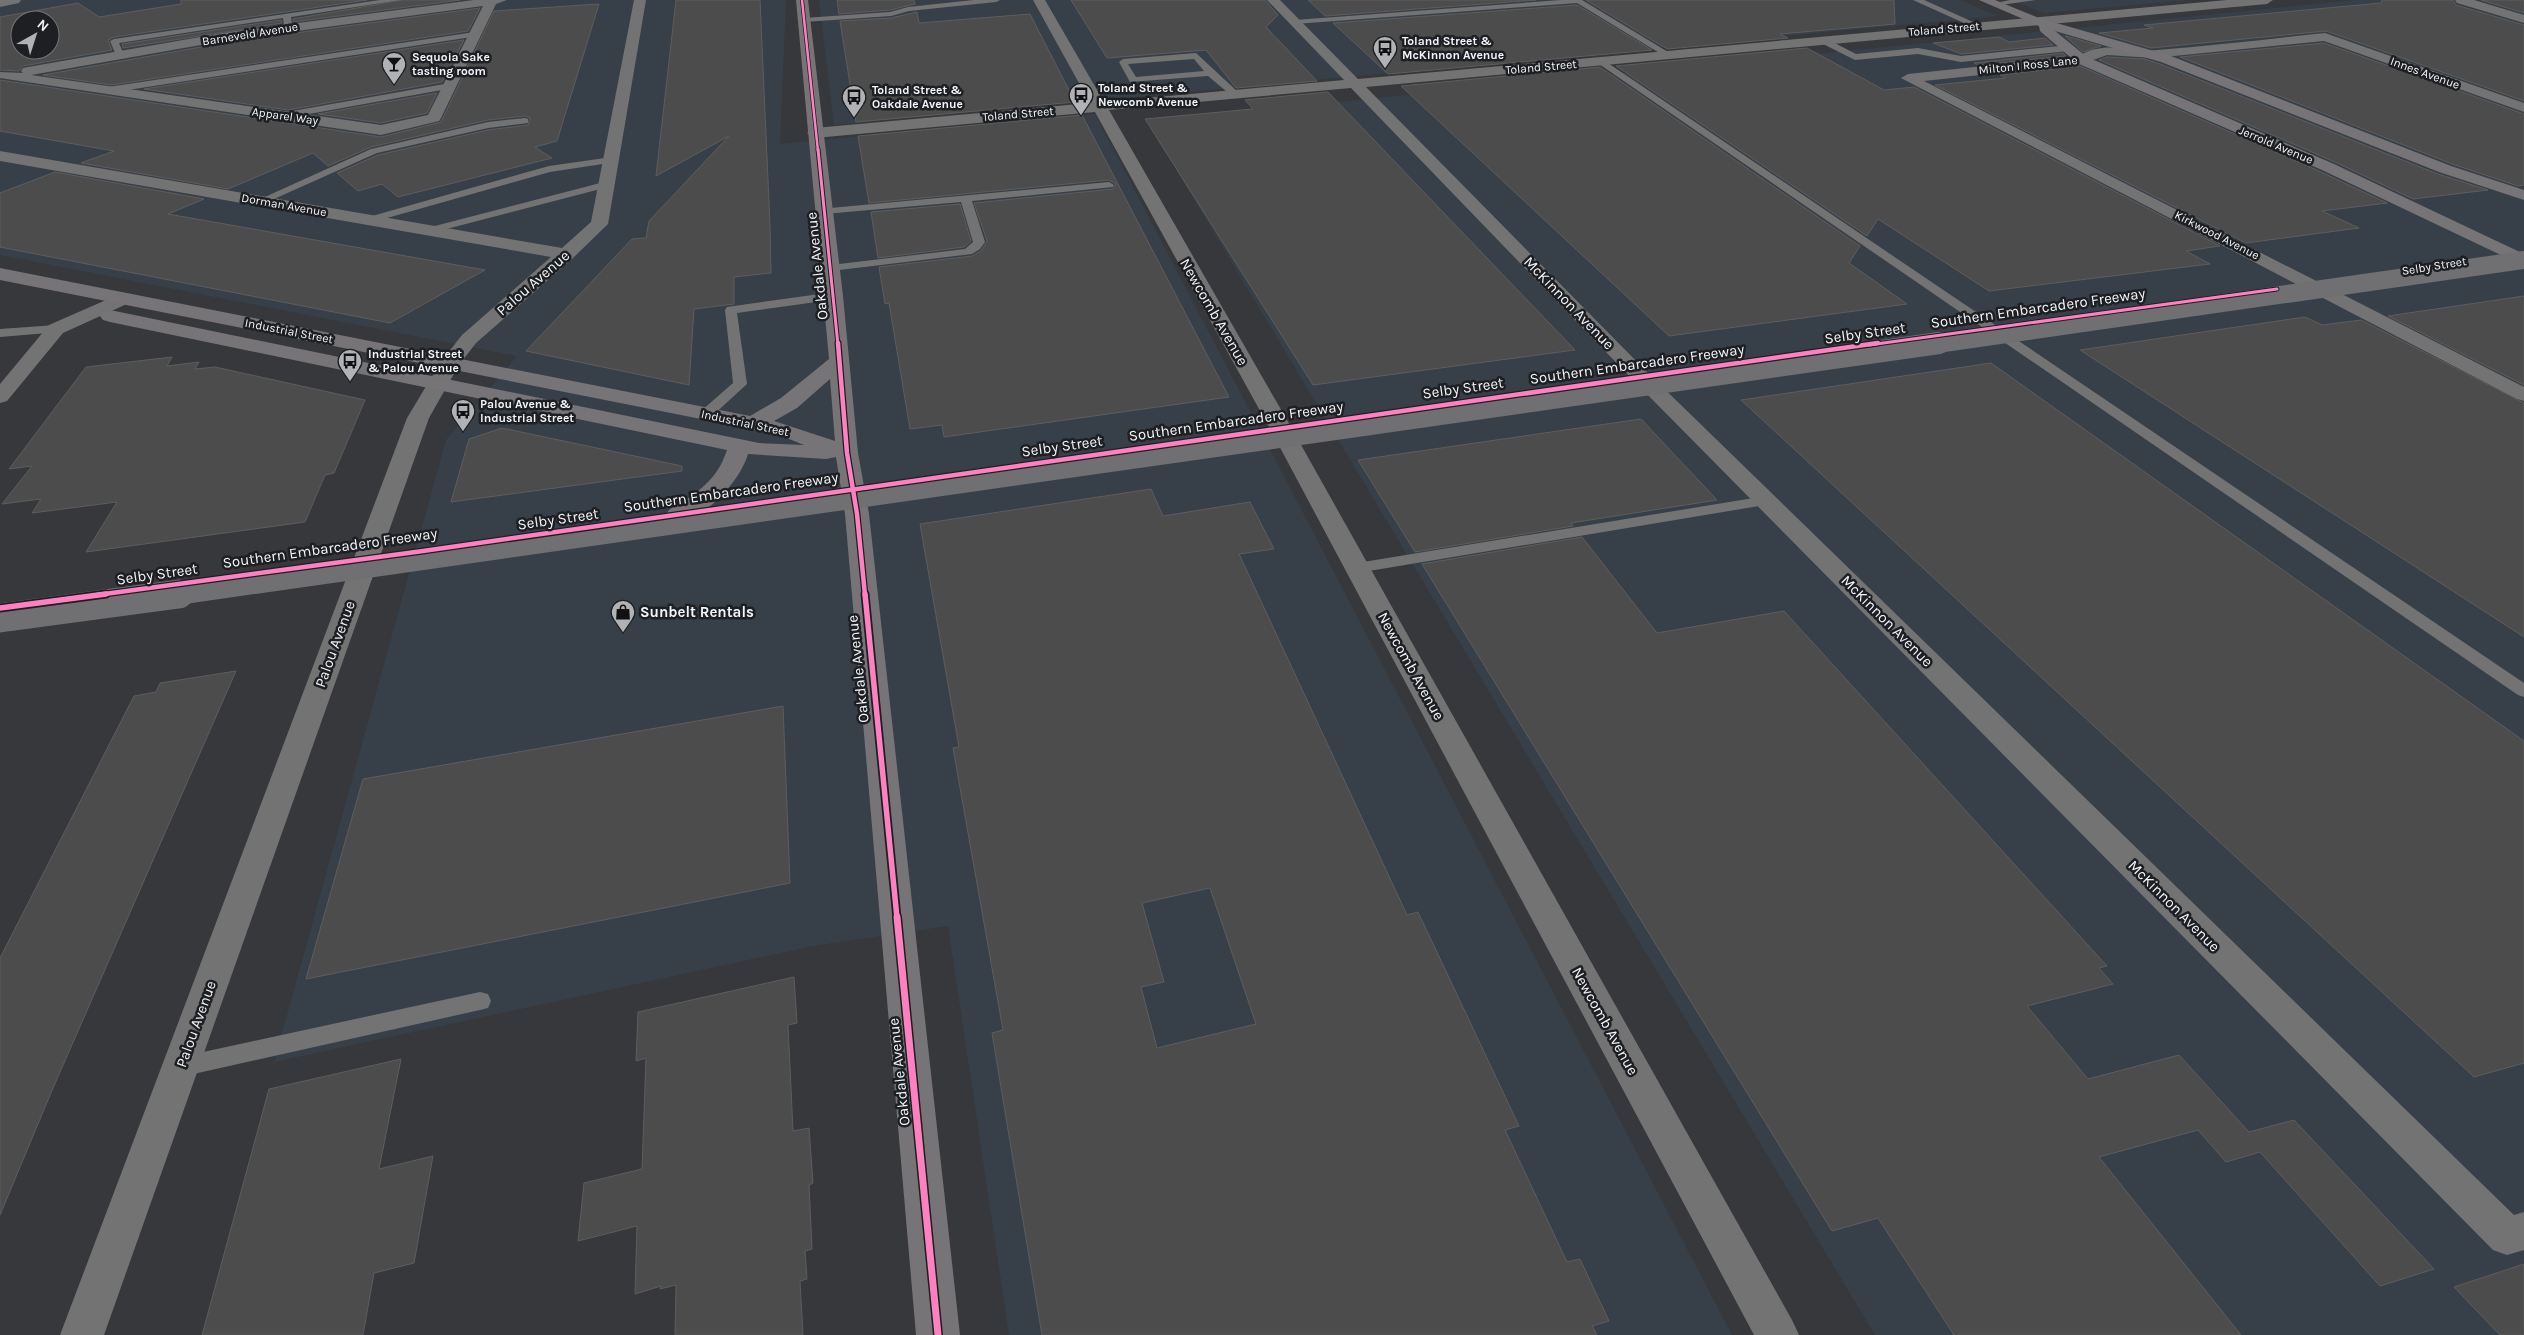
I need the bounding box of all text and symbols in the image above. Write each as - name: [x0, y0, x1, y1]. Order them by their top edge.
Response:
- north arrow: [10, 10, 60, 60]
- text: N: [34, 16, 52, 35]
- street label: Toland Street: [1908, 19, 1981, 39]
- street label: Barneveld Avenue: [201, 20, 299, 48]
- place label: Toland Street & McKinnon Avenue: [1402, 34, 1504, 62]
- bus stop icon: Toland Street & McKinnon Avenue: [1372, 35, 1398, 69]
- place label: Sequoia Sake tasting room: [412, 50, 490, 78]
- bar icon: Sequoia Sake tasting room: [381, 51, 407, 85]
- street label: Milton I Ross Lane: [1978, 53, 2078, 77]
- street label: Innes Avenue: [2388, 54, 2462, 92]
- street label: Toland Street: [1505, 57, 1578, 77]
- place label: Toland Street & Newcomb Avenue: [1098, 81, 1198, 109]
- bus stop icon: Toland Street & Newcomb Avenue: [1068, 82, 1094, 116]
- place label: Toland Street & Oakdale Avenue: [872, 83, 963, 111]
- bus stop icon: Toland Street & Oakdale Avenue: [841, 84, 867, 118]
- street label: Apparel Way: [251, 104, 319, 128]
- street label: Toland Street: [982, 104, 1055, 124]
- street label: Jerrold Avenue: [2237, 123, 2315, 167]
- street label: Dorman Avenue: [240, 191, 328, 219]
- street label: Kirkwood Avenue: [2172, 208, 2262, 262]
- street label: Oakdale Avenue: [802, 211, 832, 321]
- street label: Palou Avenue: [493, 246, 573, 320]
- street label: McKinnon Avenue: [1520, 253, 1618, 353]
- street label: Selby Street: [2401, 254, 2468, 278]
- street label: Newcomb Avenue: [1176, 255, 1252, 369]
- street label: Southern Embarcadero Freeway: [1930, 284, 2146, 332]
- street label: Industrial Street: [244, 316, 335, 346]
- street label: Selby Street: [1823, 318, 1907, 348]
- street label: Southern Embarcadero Freeway: [1529, 340, 1745, 388]
- place label: Industrial Street & Palou Avenue: [368, 347, 462, 375]
- bus stop icon: Industrial Street & Palou Avenue: [337, 348, 363, 382]
- street label: Selby Street: [1421, 373, 1505, 403]
- place label: Palou Avenue & Industrial Street: [480, 397, 574, 425]
- street label: Southern Embarcadero Freeway: [1128, 397, 1344, 445]
- bus stop icon: Palou Avenue & Industrial Street: [450, 398, 476, 432]
- street label: Industrial Street: [700, 407, 791, 439]
- street label: Selby Street: [1020, 431, 1104, 461]
- street label: Southern Embarcadero Freeway: [623, 468, 839, 516]
- street label: Selby Street: [516, 504, 600, 534]
- street label: Southern Embarcadero Freeway: [222, 524, 438, 572]
- street label: Selby Street: [115, 559, 199, 589]
- street label: McKinnon Avenue: [1837, 571, 1937, 671]
- street label: Palou Avenue: [311, 598, 359, 690]
- shop icon: Sunbelt Rentals: [610, 599, 636, 633]
- place label: Sunbelt Rentals: [640, 603, 754, 621]
- street label: Newcomb Avenue: [1374, 609, 1448, 723]
- street label: Oakdale Avenue: [843, 614, 873, 724]
- street label: McKinnon Avenue: [2124, 856, 2224, 956]
- street label: Newcomb Avenue: [1568, 964, 1642, 1078]
- street label: Palou Avenue: [172, 978, 220, 1070]
- street label: Oakdale Avenue: [884, 1017, 914, 1127]

